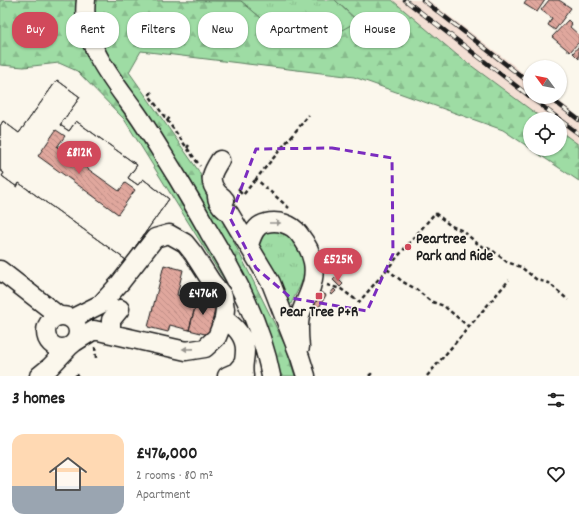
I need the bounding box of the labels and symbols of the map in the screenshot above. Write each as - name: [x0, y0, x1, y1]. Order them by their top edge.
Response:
- north arrow: [523, 60, 567, 104]
- pin: £812K: [51, 141, 107, 175]
- one-way arrow: [269, 220, 282, 226]
- place label: Peartree Park and Ride: [416, 229, 494, 268]
- marker: Peartree Park and Ride: [403, 242, 413, 252]
- pin: £525K: [310, 248, 366, 282]
- pin: £476K: [175, 282, 231, 316]
- marker: Pear Tree P+R: [314, 291, 324, 301]
- place label: Pear Tree P+R: [280, 302, 358, 324]
- one-way arrow: [182, 346, 194, 353]

